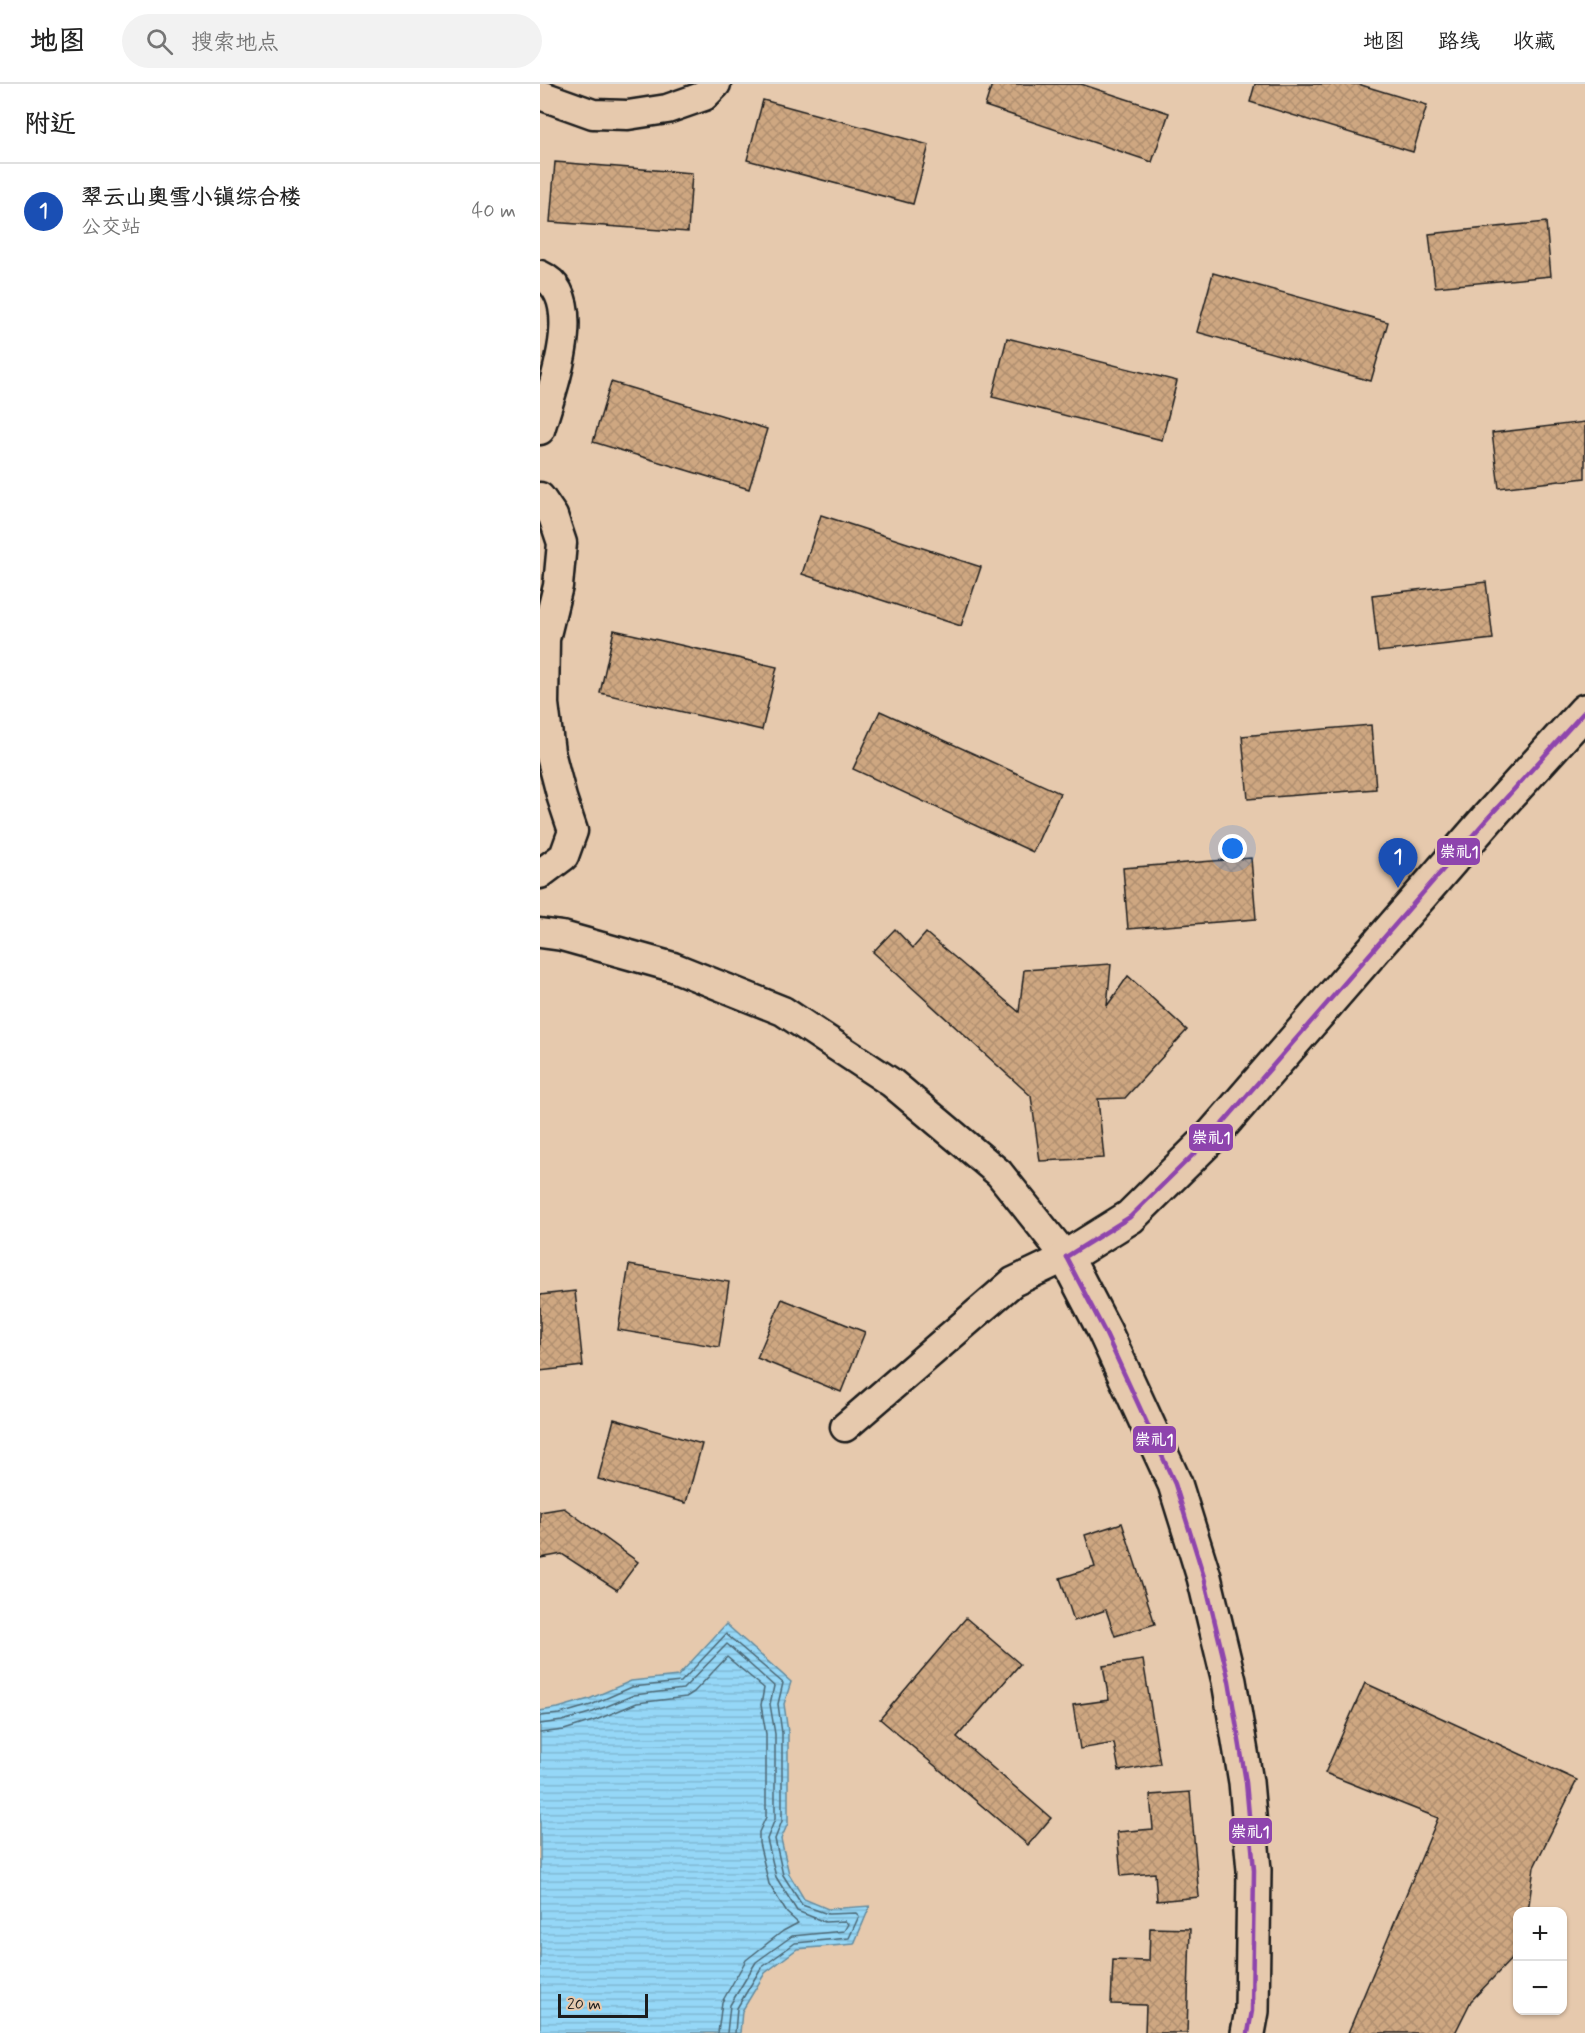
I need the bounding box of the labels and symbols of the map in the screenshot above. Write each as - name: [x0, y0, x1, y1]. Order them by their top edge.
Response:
- your location: [1218, 834, 1247, 863]
- line badge: 崇礼1: [1436, 837, 1481, 866]
- pin: 1: [1378, 838, 1418, 888]
- text: 崇礼1: [1439, 842, 1479, 863]
- line badge: 崇礼1: [1188, 1123, 1234, 1152]
- text: 崇礼1: [1191, 1128, 1231, 1149]
- line badge: 崇礼1: [1132, 1425, 1177, 1454]
- text: 崇礼1: [1134, 1430, 1174, 1451]
- line badge: 崇礼1: [1228, 1817, 1273, 1845]
- text: 崇礼1: [1230, 1822, 1270, 1843]
- scale bar: [558, 1991, 648, 2018]

